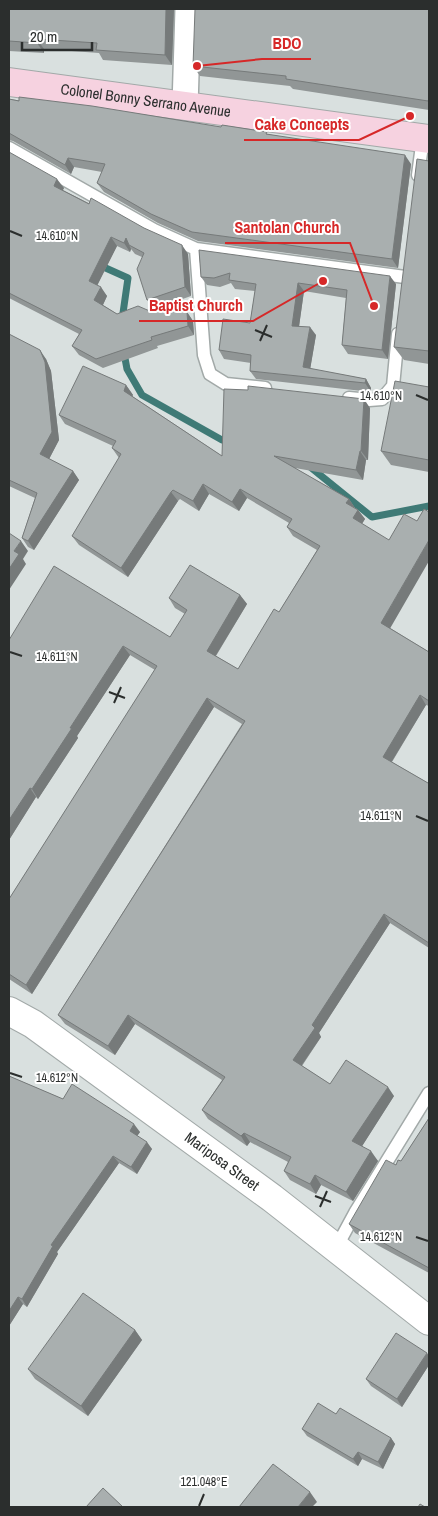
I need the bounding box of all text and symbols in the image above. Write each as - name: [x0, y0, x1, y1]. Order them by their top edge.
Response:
- scale bar: [22, 20, 92, 52]
- text: 20 m: [30, 26, 57, 47]
- callout: BDO: [262, 28, 311, 59]
- text: BDO: [272, 32, 302, 54]
- street label: Colonel Bonny Serrano Avenue: [59, 78, 232, 122]
- callout: Cake Concepts: [244, 109, 359, 140]
- text: Cake Concepts: [255, 113, 349, 135]
- callout: Santolan Church: [225, 212, 350, 243]
- text: Santolan Church: [235, 216, 339, 238]
- text: 14.610°N: [36, 228, 78, 244]
- callout: Baptist Church: [139, 290, 253, 321]
- text: Baptist Church: [149, 294, 243, 316]
- text: 14.610°N: [360, 388, 402, 404]
- text: 14.611°N: [36, 649, 78, 665]
- text: 14.611°N: [360, 808, 402, 824]
- text: 14.612°N: [36, 1070, 78, 1086]
- street label: Mariposa Street: [181, 1127, 264, 1196]
- text: 14.612°N: [360, 1229, 402, 1245]
- text: 121.048°E: [181, 1474, 227, 1490]

